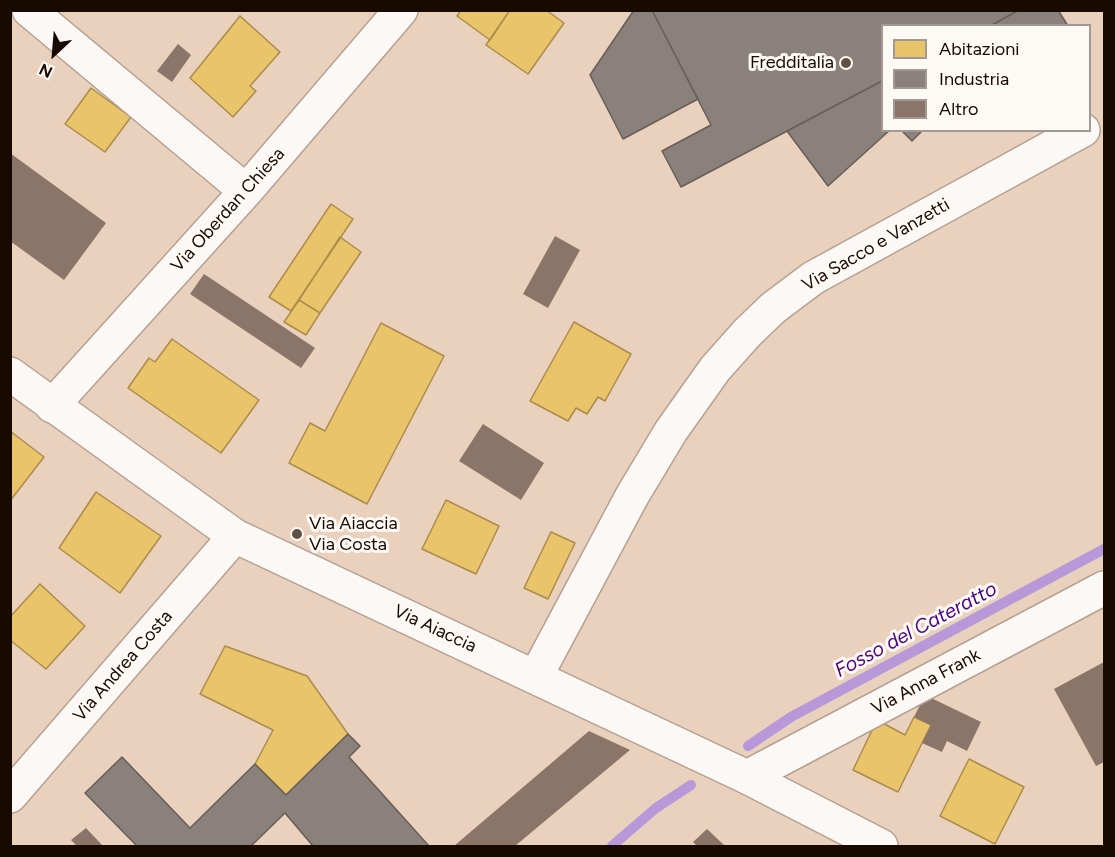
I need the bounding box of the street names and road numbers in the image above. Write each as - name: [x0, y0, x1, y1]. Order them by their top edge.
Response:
- street label: Via Oberdan Chiesa: [167, 144, 289, 276]
- street label: Via Sacco e Vanzetti: [798, 194, 954, 296]
- street label: Via Aiaccia: [390, 600, 480, 658]
- street label: Via Andrea Costa: [69, 606, 177, 726]
- street label: Via Anna Frank: [868, 644, 984, 720]

